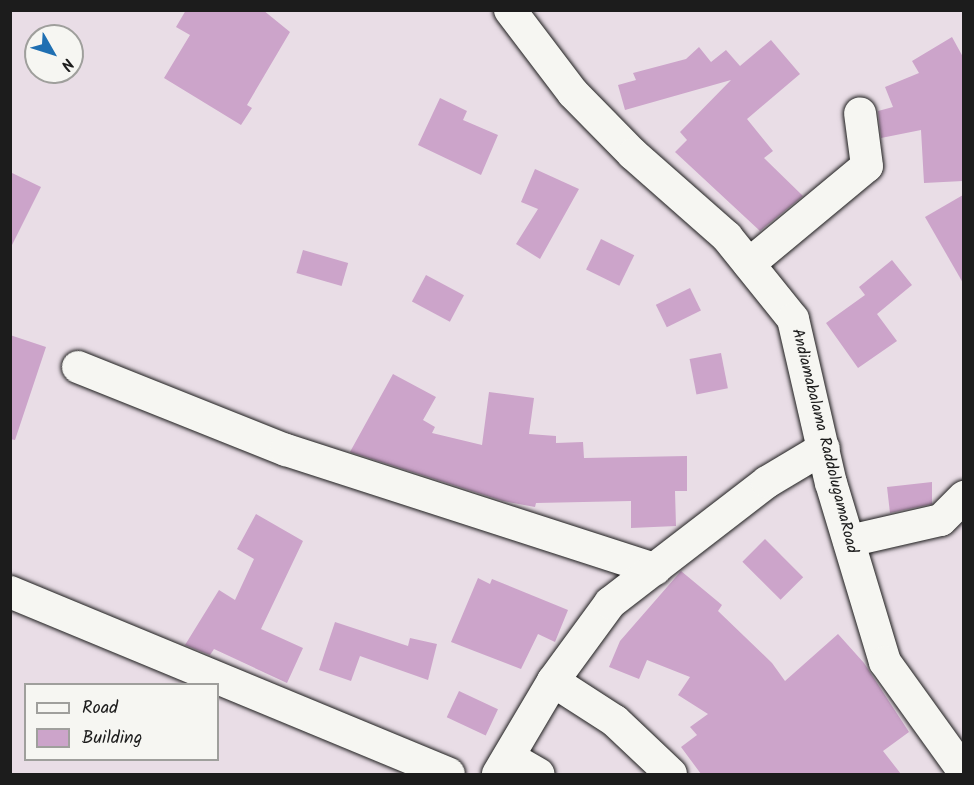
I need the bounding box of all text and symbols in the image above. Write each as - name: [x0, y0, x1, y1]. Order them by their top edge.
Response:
- north arrow: [24, 24, 84, 84]
- text: N: [54, 53, 80, 76]
- street label: Andiamabalama RaddolugamaRoad: [787, 327, 861, 555]
- legend: [24, 683, 219, 761]
- text: Road: [82, 694, 118, 723]
- text: Building: [82, 724, 142, 753]

